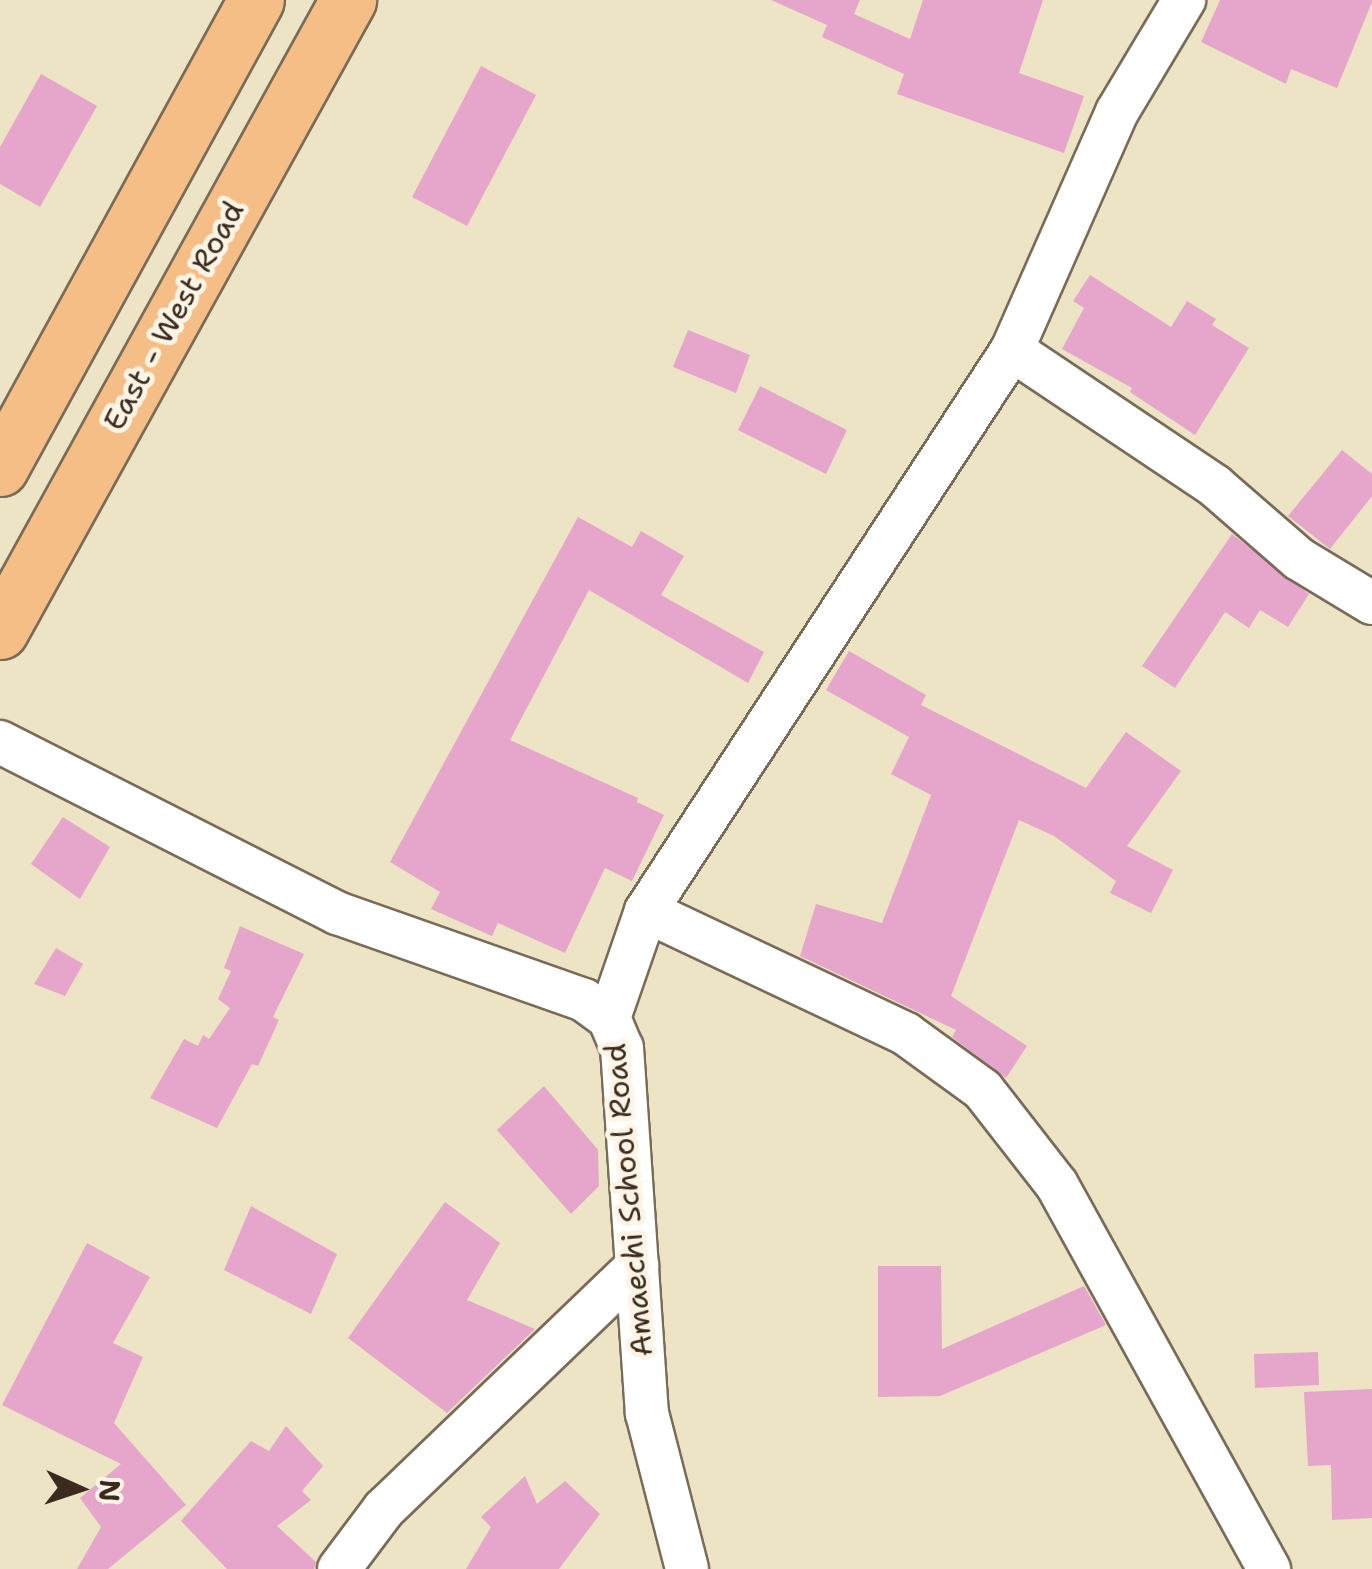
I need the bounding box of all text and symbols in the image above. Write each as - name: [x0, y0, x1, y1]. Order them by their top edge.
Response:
- street label: East - West Road: [96, 195, 252, 437]
- street label: Amaechi School Road: [597, 1042, 661, 1358]
- north arrow: [30, 1439, 130, 1539]
- text: N: [90, 1478, 130, 1503]

